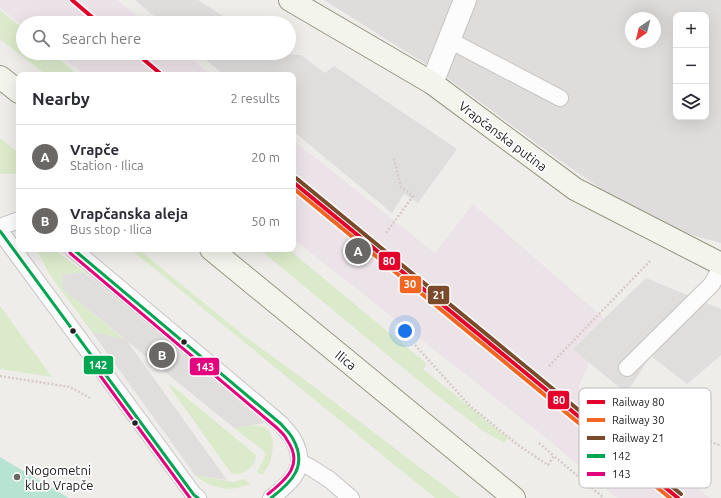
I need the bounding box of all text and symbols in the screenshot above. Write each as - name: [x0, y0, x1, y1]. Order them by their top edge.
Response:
- north arrow: [625, 12, 661, 48]
- map controls: [673, 12, 709, 120]
- button: +: [673, 12, 709, 48]
- search box: [16, 16, 296, 60]
- icon: search: [30, 27, 52, 49]
- text: Search here: [62, 30, 141, 47]
- button: −: [673, 48, 709, 84]
- button: layers: [673, 84, 709, 120]
- text: Nearby: [32, 89, 90, 108]
- text: 2 results: [230, 91, 280, 105]
- street label: Vrapčanska putina: [456, 98, 550, 174]
- text: Vrapče: [70, 141, 119, 158]
- text: A: [40, 150, 50, 164]
- text: 20 m: [251, 150, 280, 164]
- text: Station · Ilica: [70, 158, 144, 172]
- text: Vrapčanska aleja: [70, 205, 188, 222]
- text: B: [41, 214, 49, 228]
- text: 50 m: [251, 214, 280, 228]
- text: Bus stop · Ilica: [70, 222, 152, 236]
- pin: A: [345, 236, 371, 266]
- line badge: 80: [378, 251, 401, 271]
- text: 80: [383, 255, 395, 267]
- line badge: 30: [399, 275, 422, 294]
- text: 30: [404, 278, 416, 290]
- line badge: 21: [427, 285, 450, 305]
- text: 21: [433, 289, 445, 301]
- your location: [395, 321, 415, 341]
- unlabelled marker: [68, 326, 78, 336]
- unlabelled marker: [179, 337, 189, 347]
- pin: B: [149, 340, 175, 370]
- street label: Ilica: [333, 347, 359, 373]
- line badge: 142: [83, 355, 114, 375]
- line badge: 143: [189, 357, 220, 376]
- text: 142: [89, 359, 107, 371]
- text: 143: [196, 361, 214, 373]
- legend: [579, 388, 711, 488]
- line badge: 80: [547, 390, 570, 410]
- text: 80: [553, 394, 565, 406]
- text: Railway 80: [612, 396, 664, 408]
- text: Railway 30: [612, 414, 664, 426]
- unlabelled marker: [130, 418, 140, 428]
- text: Railway 21: [612, 432, 664, 444]
- text: 142: [612, 450, 631, 462]
- place label: Nogometni klub Vrapče: [25, 463, 93, 492]
- text: 143: [612, 468, 631, 480]
- marker: Nogometni klub Vrapče: [12, 472, 22, 482]

